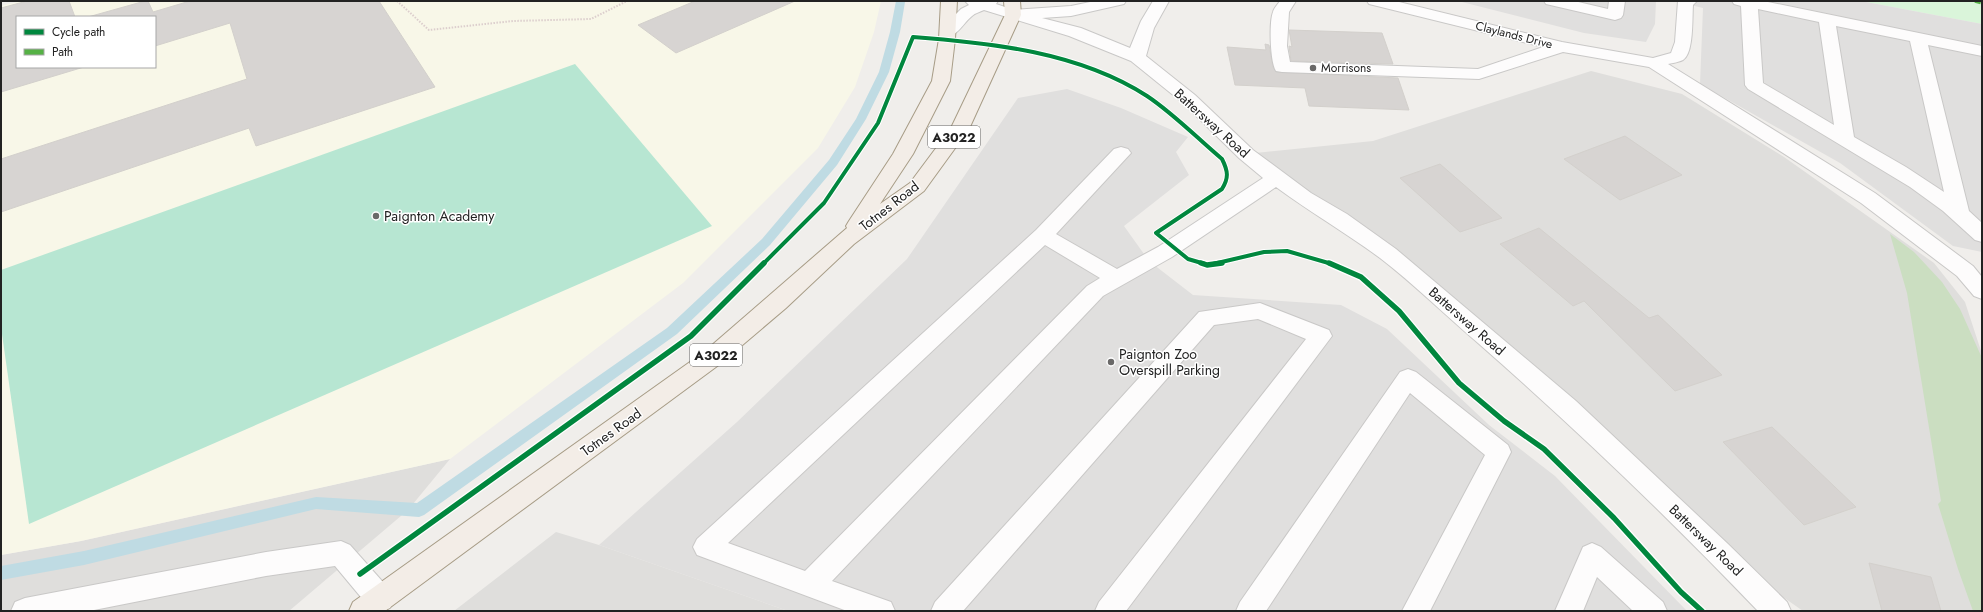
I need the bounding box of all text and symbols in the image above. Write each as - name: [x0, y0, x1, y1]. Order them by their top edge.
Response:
- legend: [16, 16, 156, 68]
- street label: Claylands Drive: [1474, 17, 1554, 53]
- text: Cycle path: [52, 23, 105, 41]
- text: Path: [52, 43, 73, 61]
- place label: Morrisons: [1321, 59, 1371, 77]
- marker: Morrisons: [1308, 63, 1318, 73]
- street label: Battersway Road: [1170, 84, 1254, 162]
- road number: A3022: [928, 126, 980, 148]
- street label: Totnes Road: [855, 176, 923, 236]
- place label: Paignton Academy: [384, 206, 495, 226]
- marker: Paignton Academy: [371, 211, 381, 221]
- street label: Battersway Road: [1424, 282, 1510, 360]
- road number: A3022: [690, 344, 742, 366]
- place label: Paignton Zoo Overspill Parking: [1119, 344, 1220, 380]
- marker: Paignton Zoo Overspill Parking: [1106, 357, 1116, 367]
- street label: Totnes Road: [577, 403, 645, 461]
- street label: Battersway Road: [1665, 500, 1747, 580]

